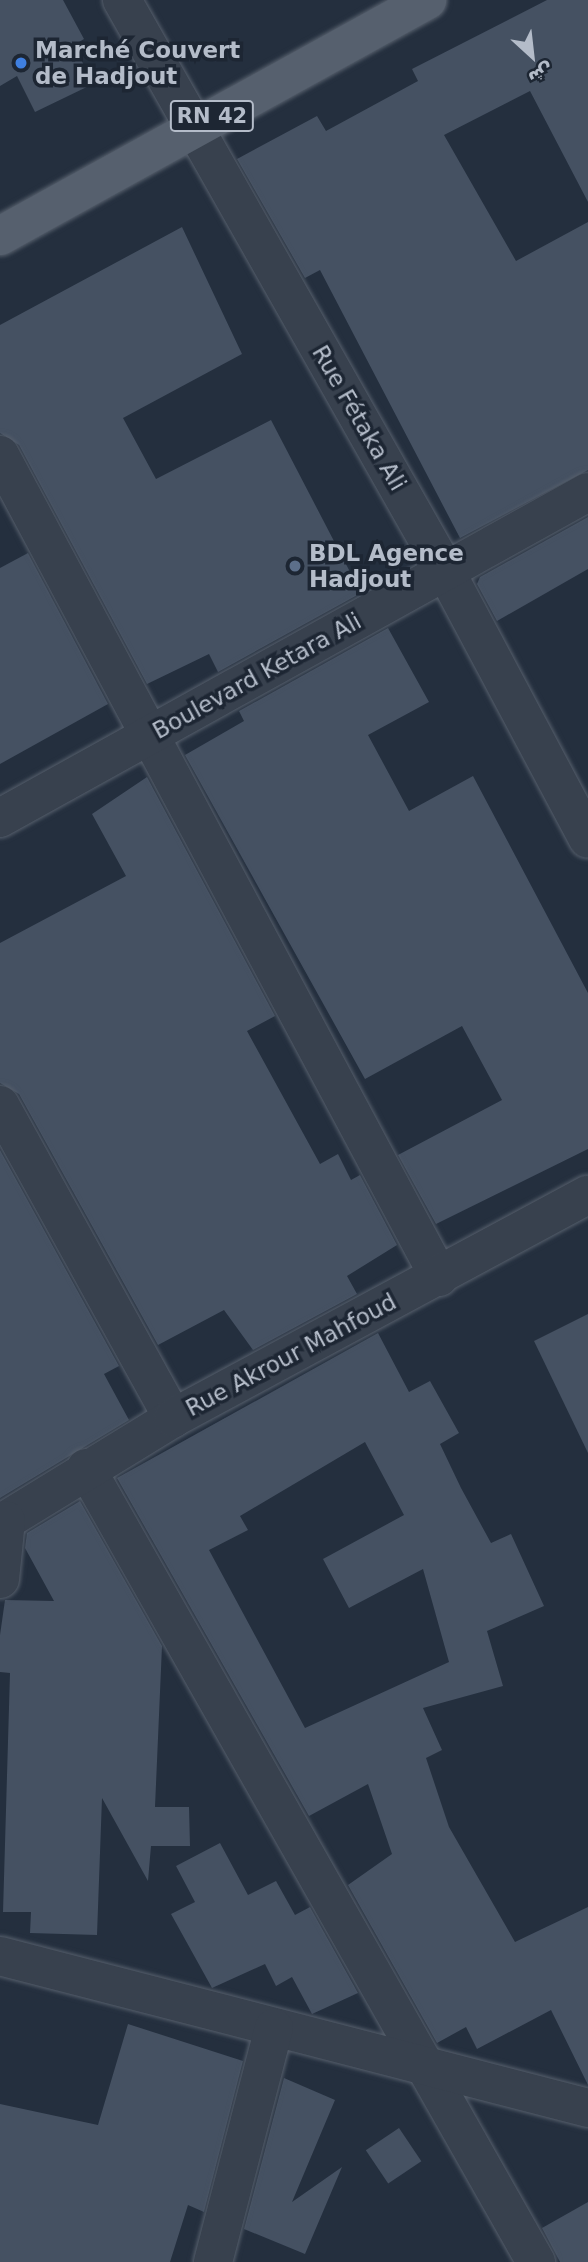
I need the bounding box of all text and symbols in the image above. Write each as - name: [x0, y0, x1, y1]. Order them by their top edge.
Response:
- north arrow: [497, 21, 567, 91]
- place label: Marché Couvert de Hadjout: [35, 36, 240, 90]
- marker: Marché Couvert de Hadjout: [13, 55, 29, 71]
- text: ش: [525, 59, 558, 90]
- road number: RN 42: [168, 99, 256, 134]
- street label: Rue Fétaka Ali: [306, 340, 412, 496]
- place label: BDL Agence Hadjout: [309, 539, 464, 593]
- marker: BDL Agence Hadjout: [287, 558, 303, 574]
- street label: Boulevard Ketara Ali: [148, 607, 366, 745]
- street label: Rue Akrour Mahfoud: [181, 1288, 401, 1422]

